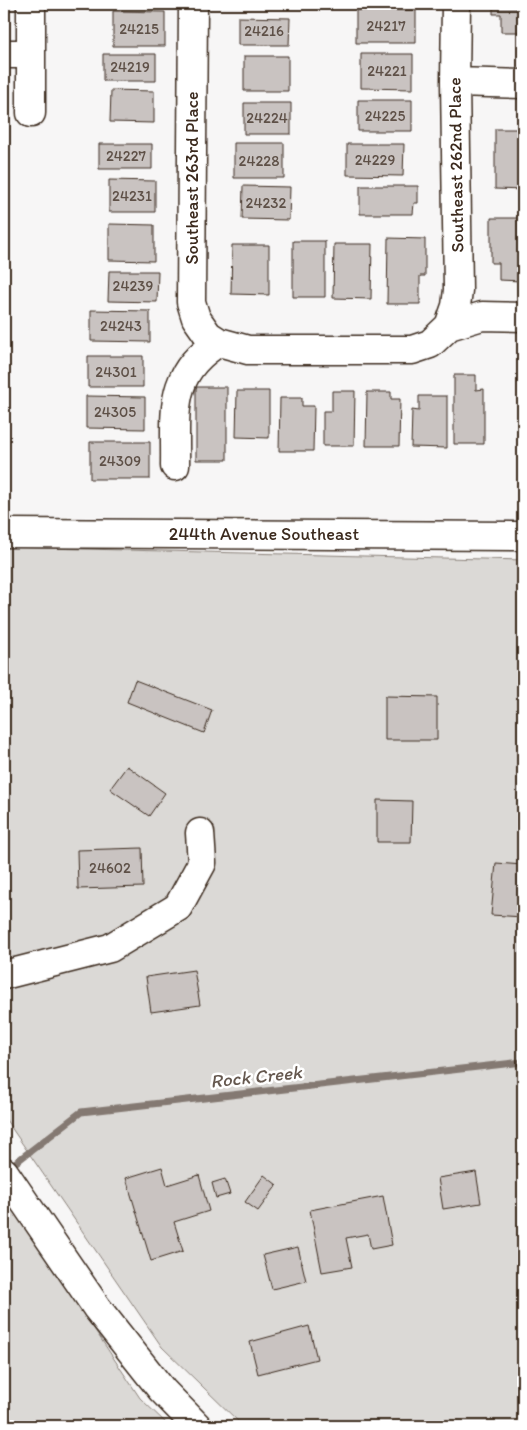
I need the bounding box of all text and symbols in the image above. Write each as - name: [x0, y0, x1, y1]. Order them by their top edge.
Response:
- house number: 24217: [366, 17, 406, 35]
- house number: 24215: [119, 20, 159, 38]
- house number: 24216: [244, 22, 284, 40]
- house number: 24219: [110, 58, 150, 76]
- house number: 24221: [367, 62, 407, 80]
- street label: Southeast 262nd Place: [443, 77, 469, 253]
- street label: Southeast 263rd Place: [181, 91, 203, 265]
- house number: 24225: [365, 107, 405, 125]
- house number: 24224: [246, 109, 288, 127]
- house number: 24227: [106, 147, 147, 165]
- house number: 24229: [355, 151, 395, 169]
- house number: 24228: [239, 152, 279, 170]
- house number: 24231: [112, 187, 152, 205]
- house number: 24232: [246, 194, 287, 212]
- house number: 24239: [113, 277, 154, 295]
- house number: 24243: [100, 317, 142, 335]
- house number: 24301: [95, 363, 137, 381]
- house number: 24305: [94, 403, 136, 421]
- house number: 24309: [99, 452, 141, 470]
- street label: 244th Avenue Southeast: [169, 523, 359, 545]
- house number: 24602: [89, 859, 131, 877]
- water label: Rock Creek: [209, 1060, 304, 1093]

